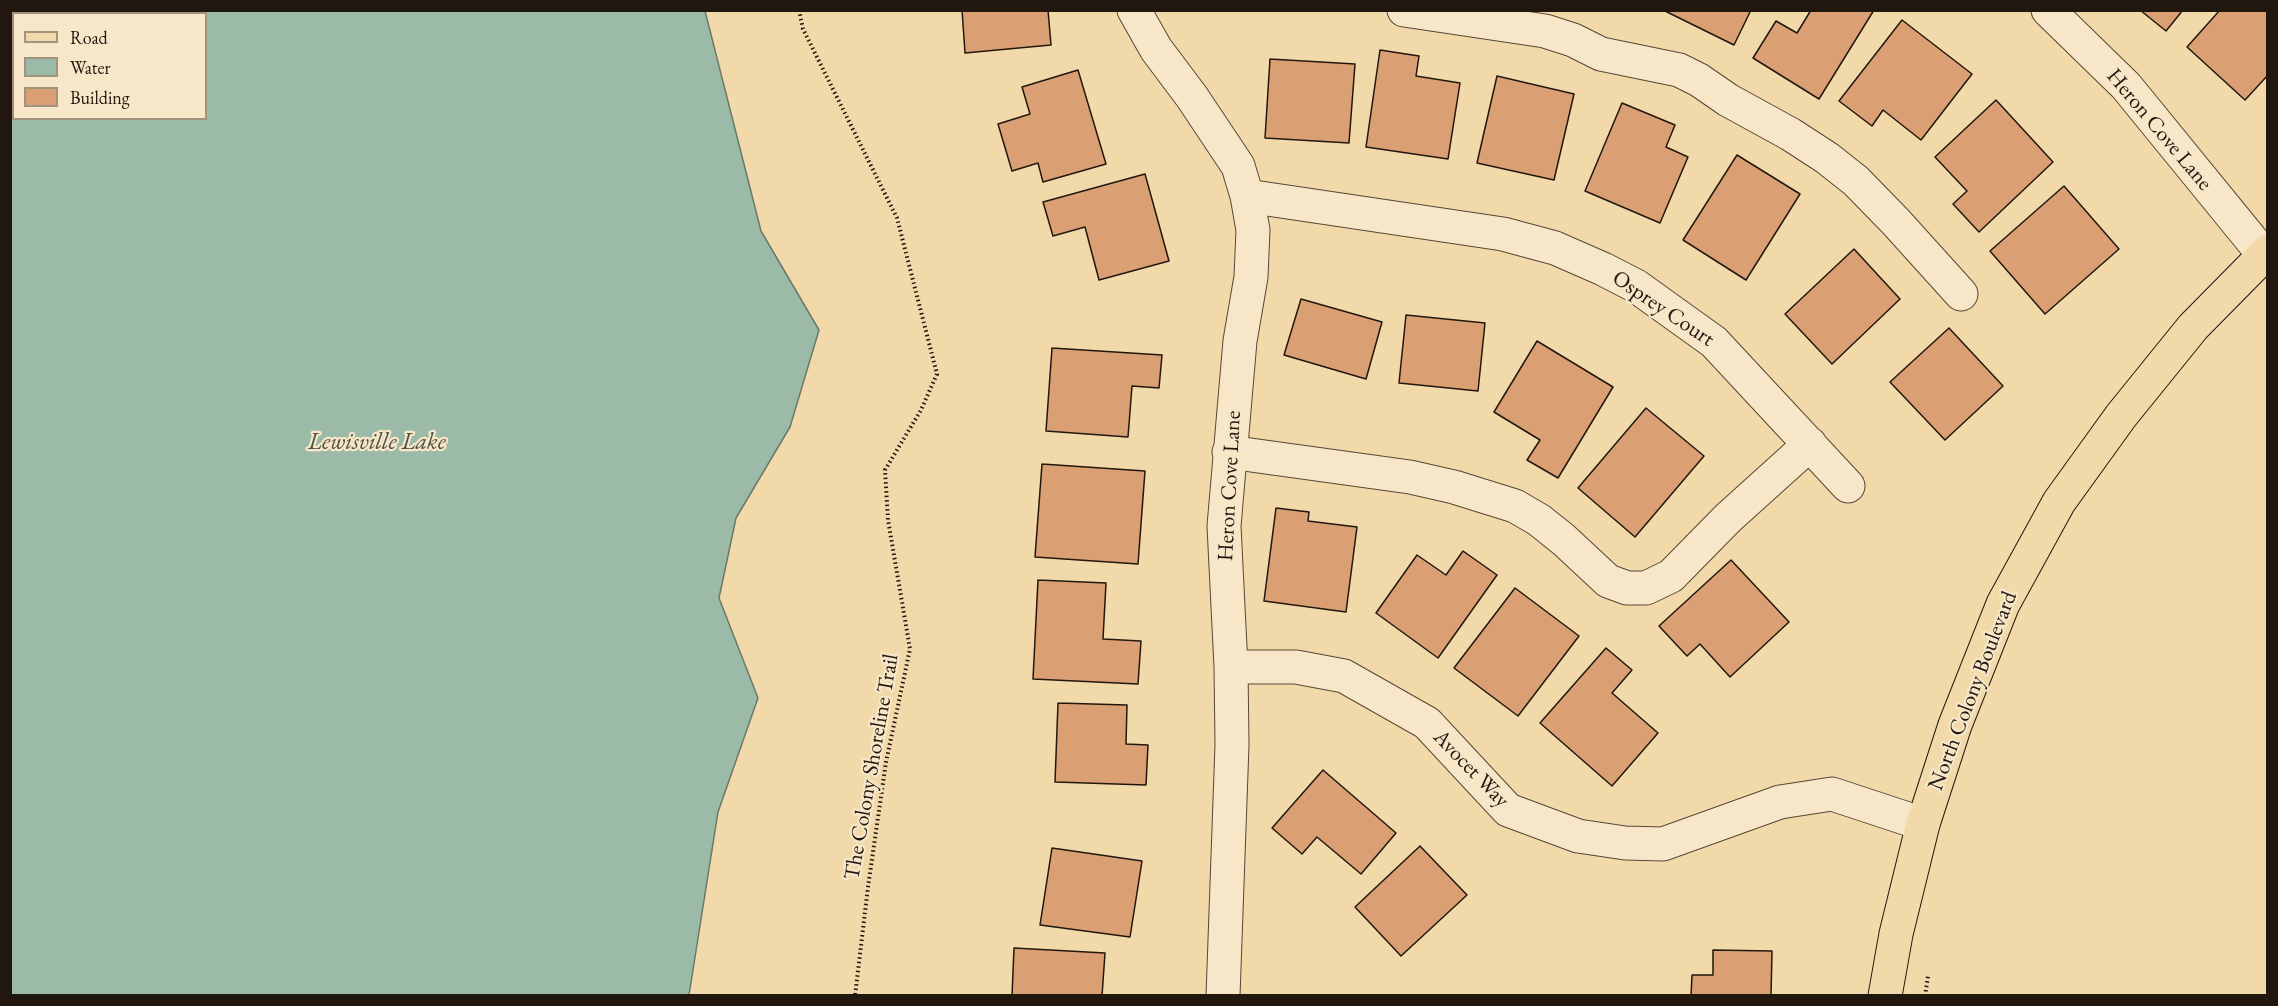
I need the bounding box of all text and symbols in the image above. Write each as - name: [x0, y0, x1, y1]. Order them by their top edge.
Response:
- legend: [12, 12, 207, 120]
- text: Road: [70, 26, 108, 49]
- text: Water: [70, 56, 111, 79]
- street label: Heron Cove Lane: [2100, 64, 2218, 196]
- text: Building: [70, 86, 130, 109]
- street label: Osprey Court: [1607, 265, 1719, 353]
- street label: Heron Cove Lane: [1213, 410, 1247, 562]
- water label: Lewisville Lake: [308, 428, 446, 456]
- street label: North Colony Boulevard: [1923, 588, 2023, 794]
- street label: The Colony Shoreline Trail: [839, 652, 905, 882]
- street label: Avocet Way: [1427, 725, 1515, 813]

